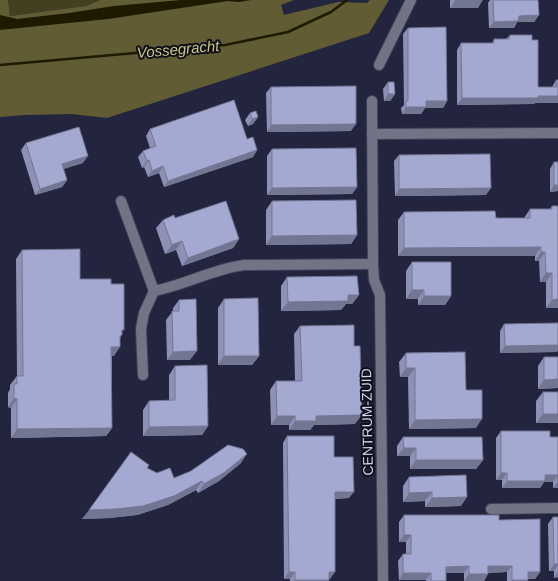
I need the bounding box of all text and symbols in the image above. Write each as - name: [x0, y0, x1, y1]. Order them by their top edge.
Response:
- water label: Vossegracht: [136, 37, 221, 61]
- street label: CENTRUM-ZUID: [358, 368, 376, 476]

